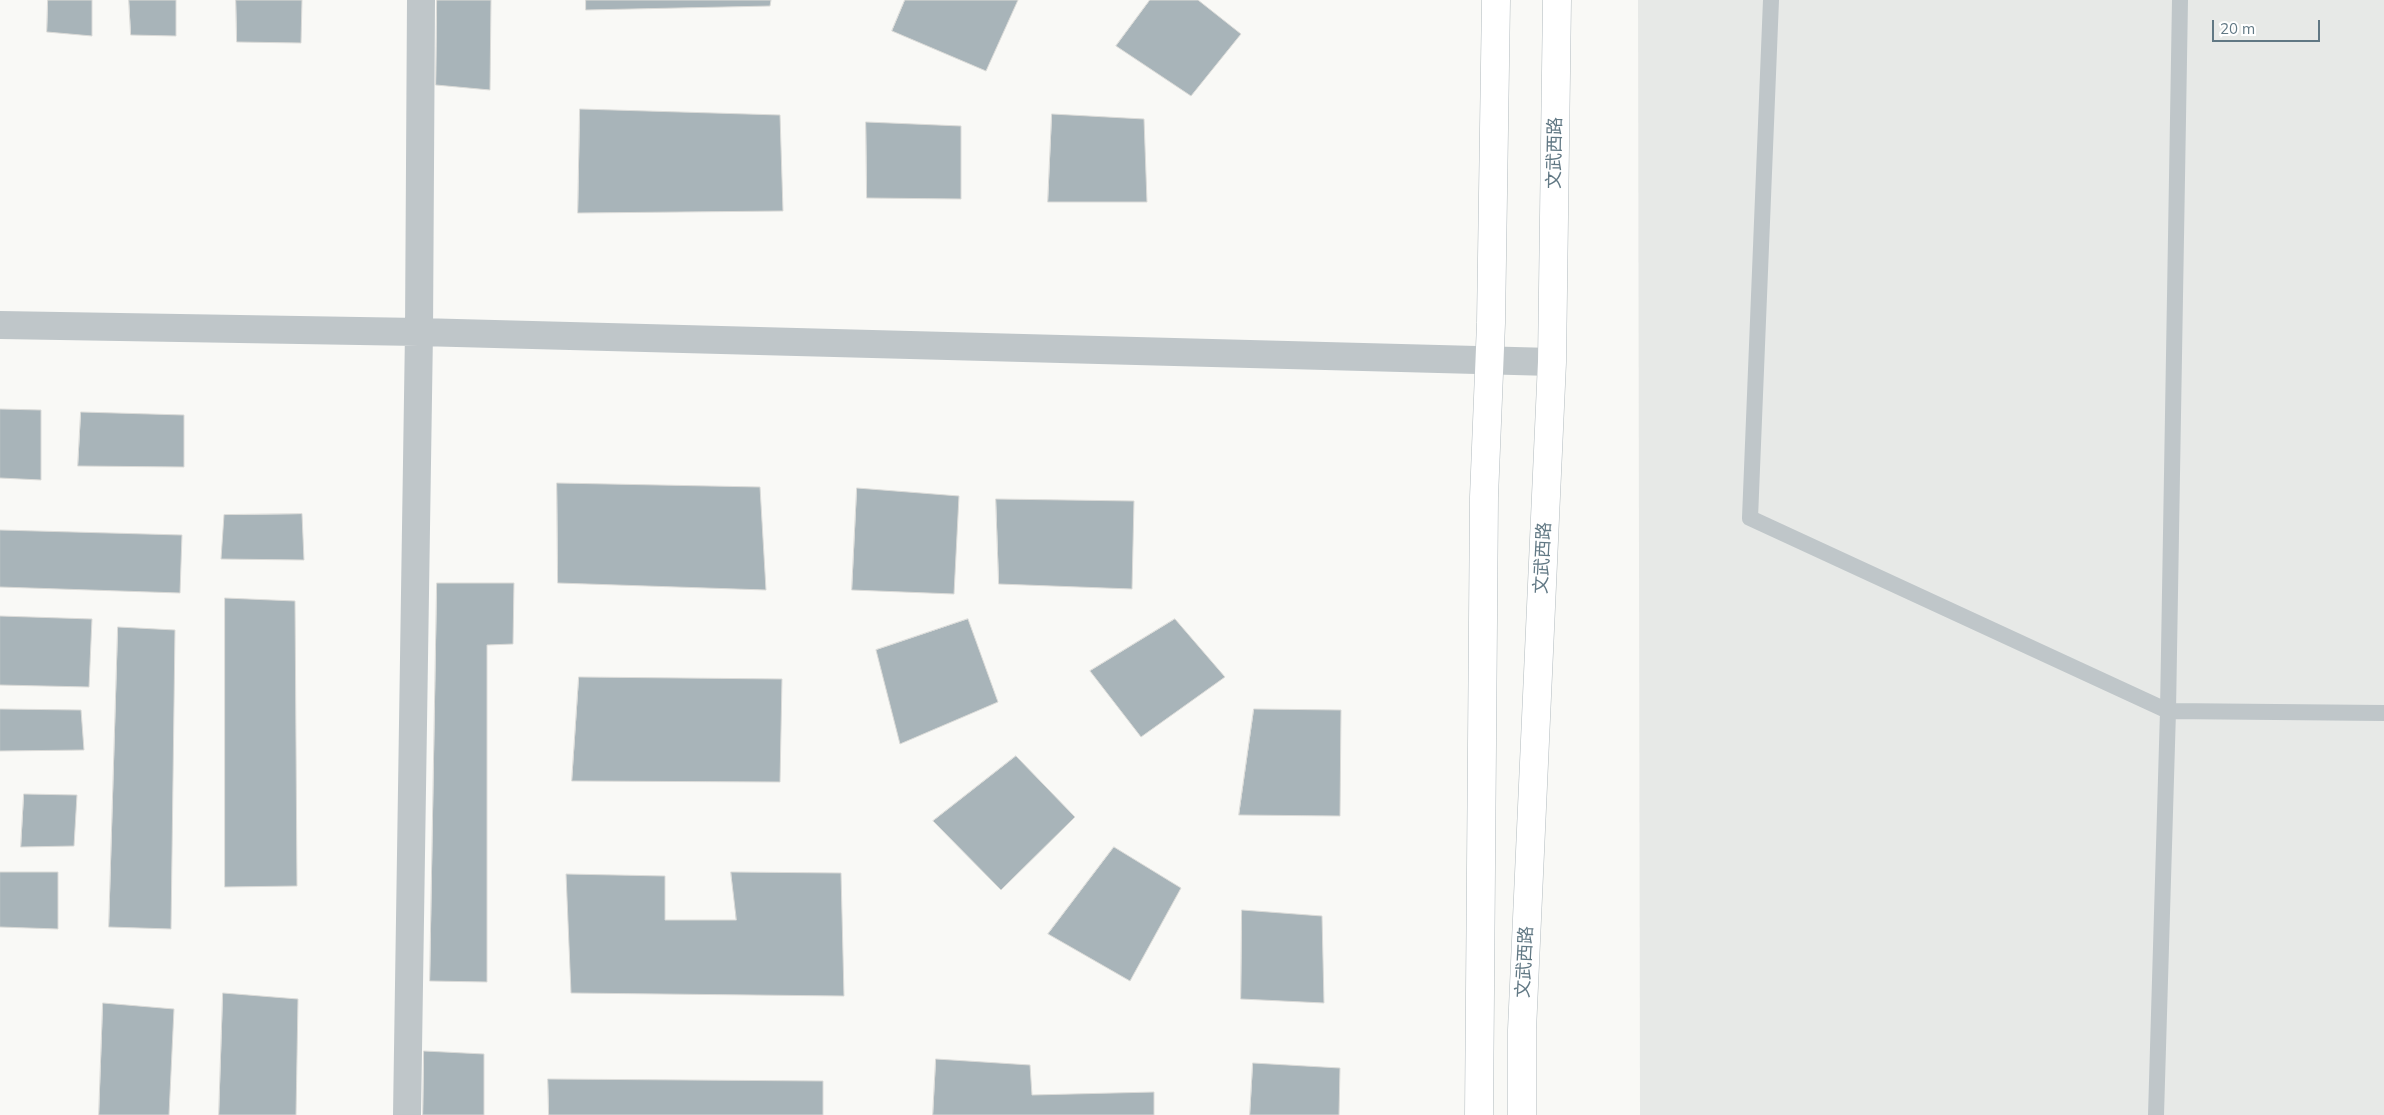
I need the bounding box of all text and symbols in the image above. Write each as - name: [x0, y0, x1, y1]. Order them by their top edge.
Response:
- scale bar: [2214, 10, 2322, 42]
- text: 20 m: [2220, 19, 2255, 38]
- street label: 文武西路: [1544, 117, 1566, 189]
- street label: 文武西路: [1530, 521, 1556, 595]
- street label: 文武西路: [1512, 925, 1538, 999]

